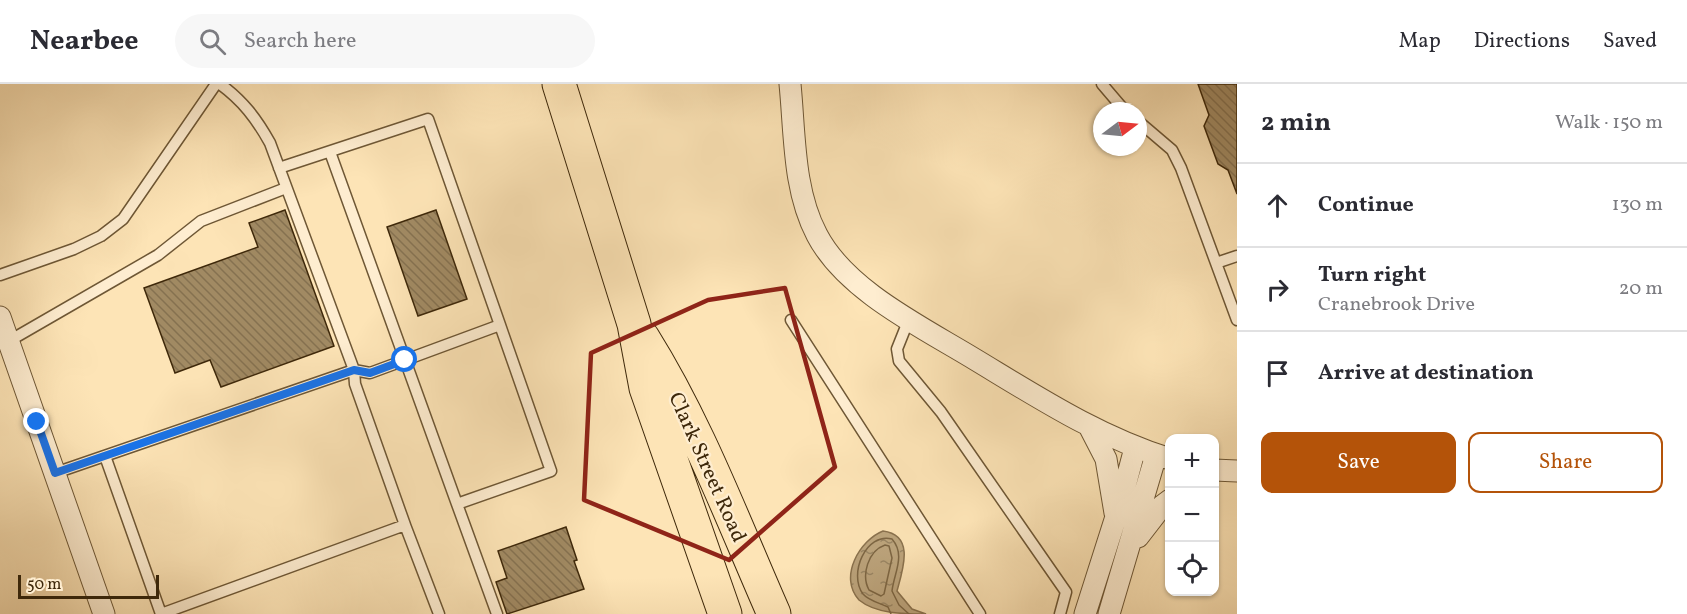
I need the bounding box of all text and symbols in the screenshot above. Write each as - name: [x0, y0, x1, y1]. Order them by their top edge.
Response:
- search box: [175, 14, 595, 68]
- text: Nearbee: [30, 22, 139, 61]
- icon: search: [196, 25, 229, 58]
- text: Search here: [244, 26, 356, 57]
- text: Map: [1399, 27, 1441, 56]
- text: Directions: [1474, 27, 1570, 56]
- text: Saved: [1603, 27, 1657, 56]
- north arrow: [1093, 102, 1147, 156]
- text: 2 min: [1261, 105, 1331, 141]
- text: Walk · 150 m: [1555, 109, 1663, 137]
- icon: ahead: [1261, 189, 1294, 222]
- text: Continue: [1318, 190, 1414, 221]
- text: 130 m: [1612, 191, 1663, 219]
- text: Turn right: [1318, 260, 1426, 291]
- icon: right: [1261, 273, 1294, 306]
- text: 20 m: [1619, 275, 1663, 303]
- text: Cranebrook Drive: [1318, 291, 1475, 319]
- route start: [391, 346, 417, 372]
- icon: arrive: [1261, 357, 1294, 390]
- text: Arrive at destination: [1318, 358, 1534, 389]
- street label: Clark Street Road: [661, 388, 753, 547]
- route end: [23, 408, 49, 434]
- button: Save: [1261, 432, 1456, 493]
- button: Share: [1468, 432, 1663, 493]
- map controls: [1165, 434, 1219, 596]
- button: +: [1165, 434, 1219, 488]
- button: −: [1165, 488, 1219, 542]
- button: locate: [1165, 542, 1219, 596]
- scale bar: [18, 572, 159, 600]
- text: 50 m: [27, 574, 61, 596]

